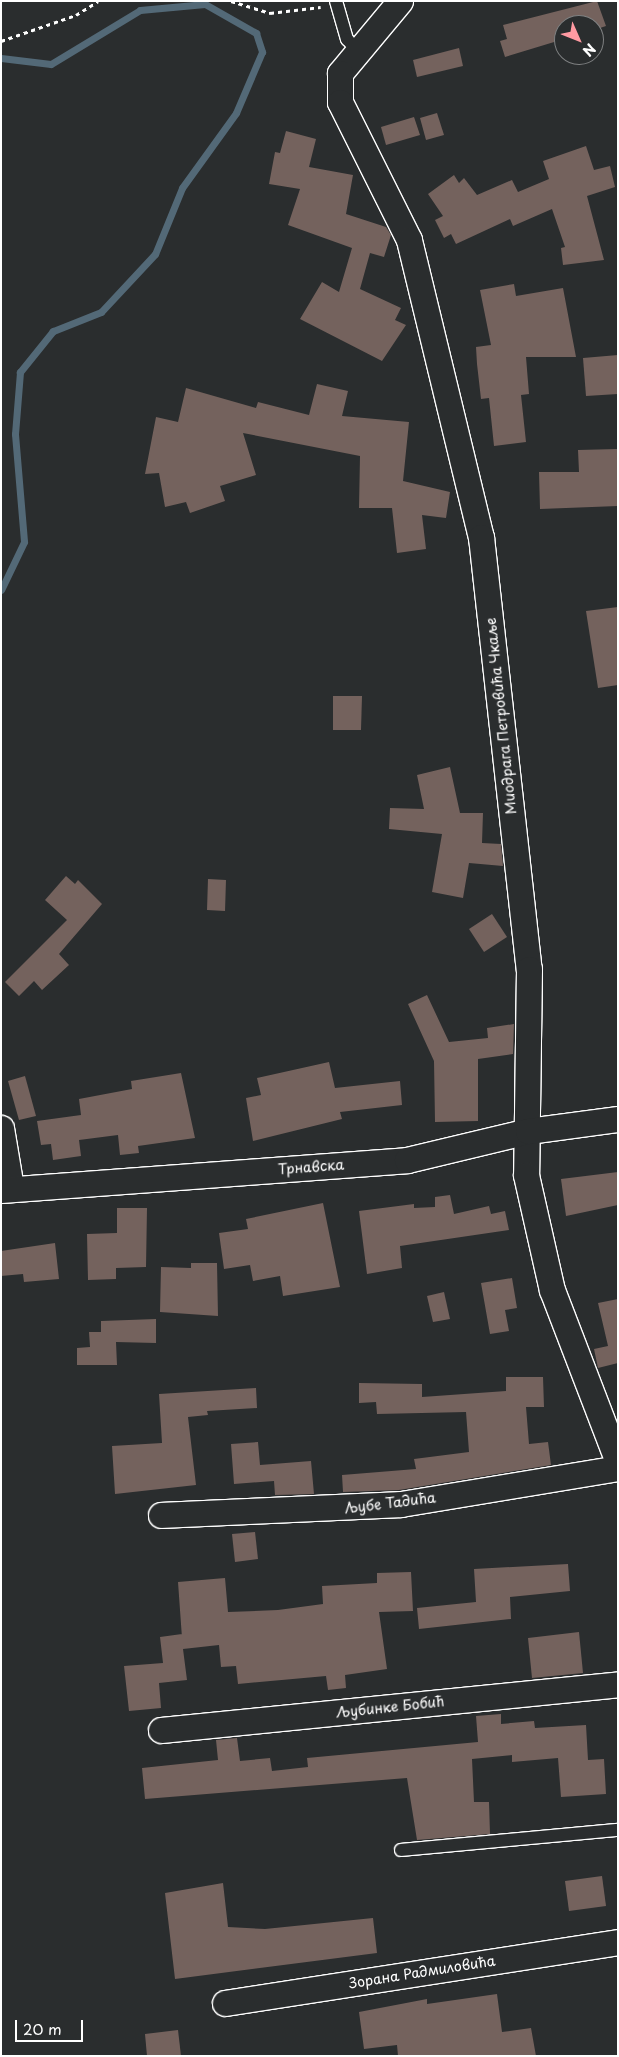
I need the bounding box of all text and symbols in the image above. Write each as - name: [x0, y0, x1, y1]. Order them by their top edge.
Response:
- north arrow: [554, 15, 604, 65]
- text: N: [578, 39, 601, 61]
- street label: Миодрага Петровића Чкаље: [482, 616, 520, 816]
- street label: Трнавска: [277, 1156, 345, 1178]
- street label: Љубе Тадића: [343, 1489, 437, 1517]
- street label: Љубинке Бобић: [335, 1693, 445, 1721]
- street label: Зорана Радмиловића: [348, 1952, 496, 1992]
- scale bar: [18, 2010, 85, 2042]
- text: 20 m: [23, 2017, 62, 2040]

